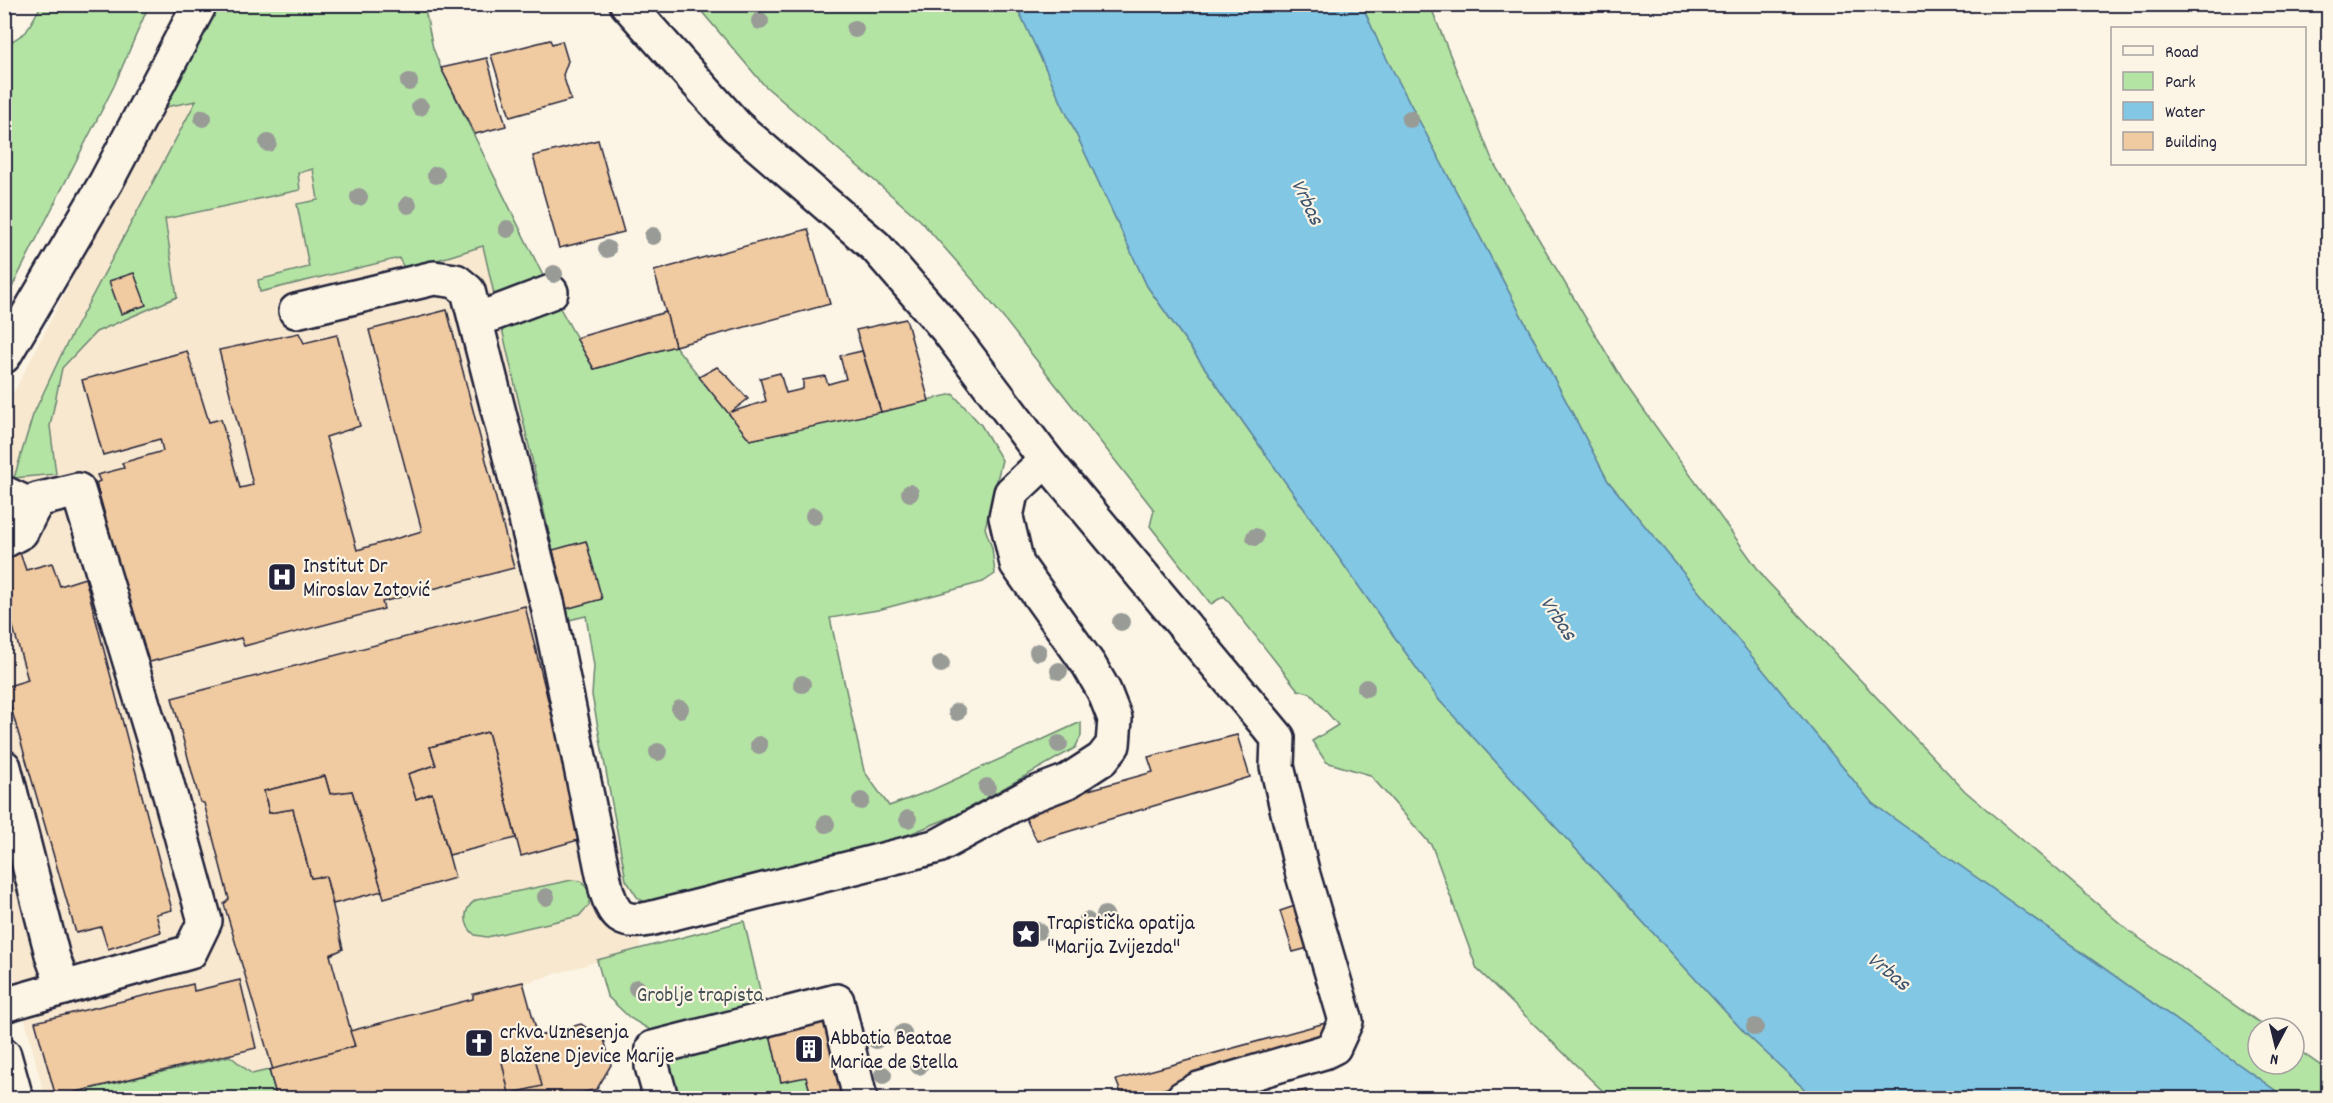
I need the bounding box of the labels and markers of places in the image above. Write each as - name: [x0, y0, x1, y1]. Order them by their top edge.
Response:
- place label: Institut Dr Miroslav Zotović: [303, 553, 430, 607]
- hospital icon: Institut Dr Miroslav Zotović: [266, 561, 298, 593]
- place label: Trapistička opatija "Marija Zvijezda": [1047, 910, 1196, 964]
- place icon: Trapistička opatija "Marija Zvijezda": [1010, 918, 1042, 950]
- place label: crkva Uznesenja Blažene Djevice Marije: [500, 1019, 674, 1073]
- place label: Abbatia Beatae Mariae de Stella: [830, 1025, 959, 1079]
- church icon: crkva Uznesenja Blažene Djevice Marije: [463, 1027, 495, 1059]
- building icon: Abbatia Beatae Mariae de Stella: [793, 1033, 825, 1065]

